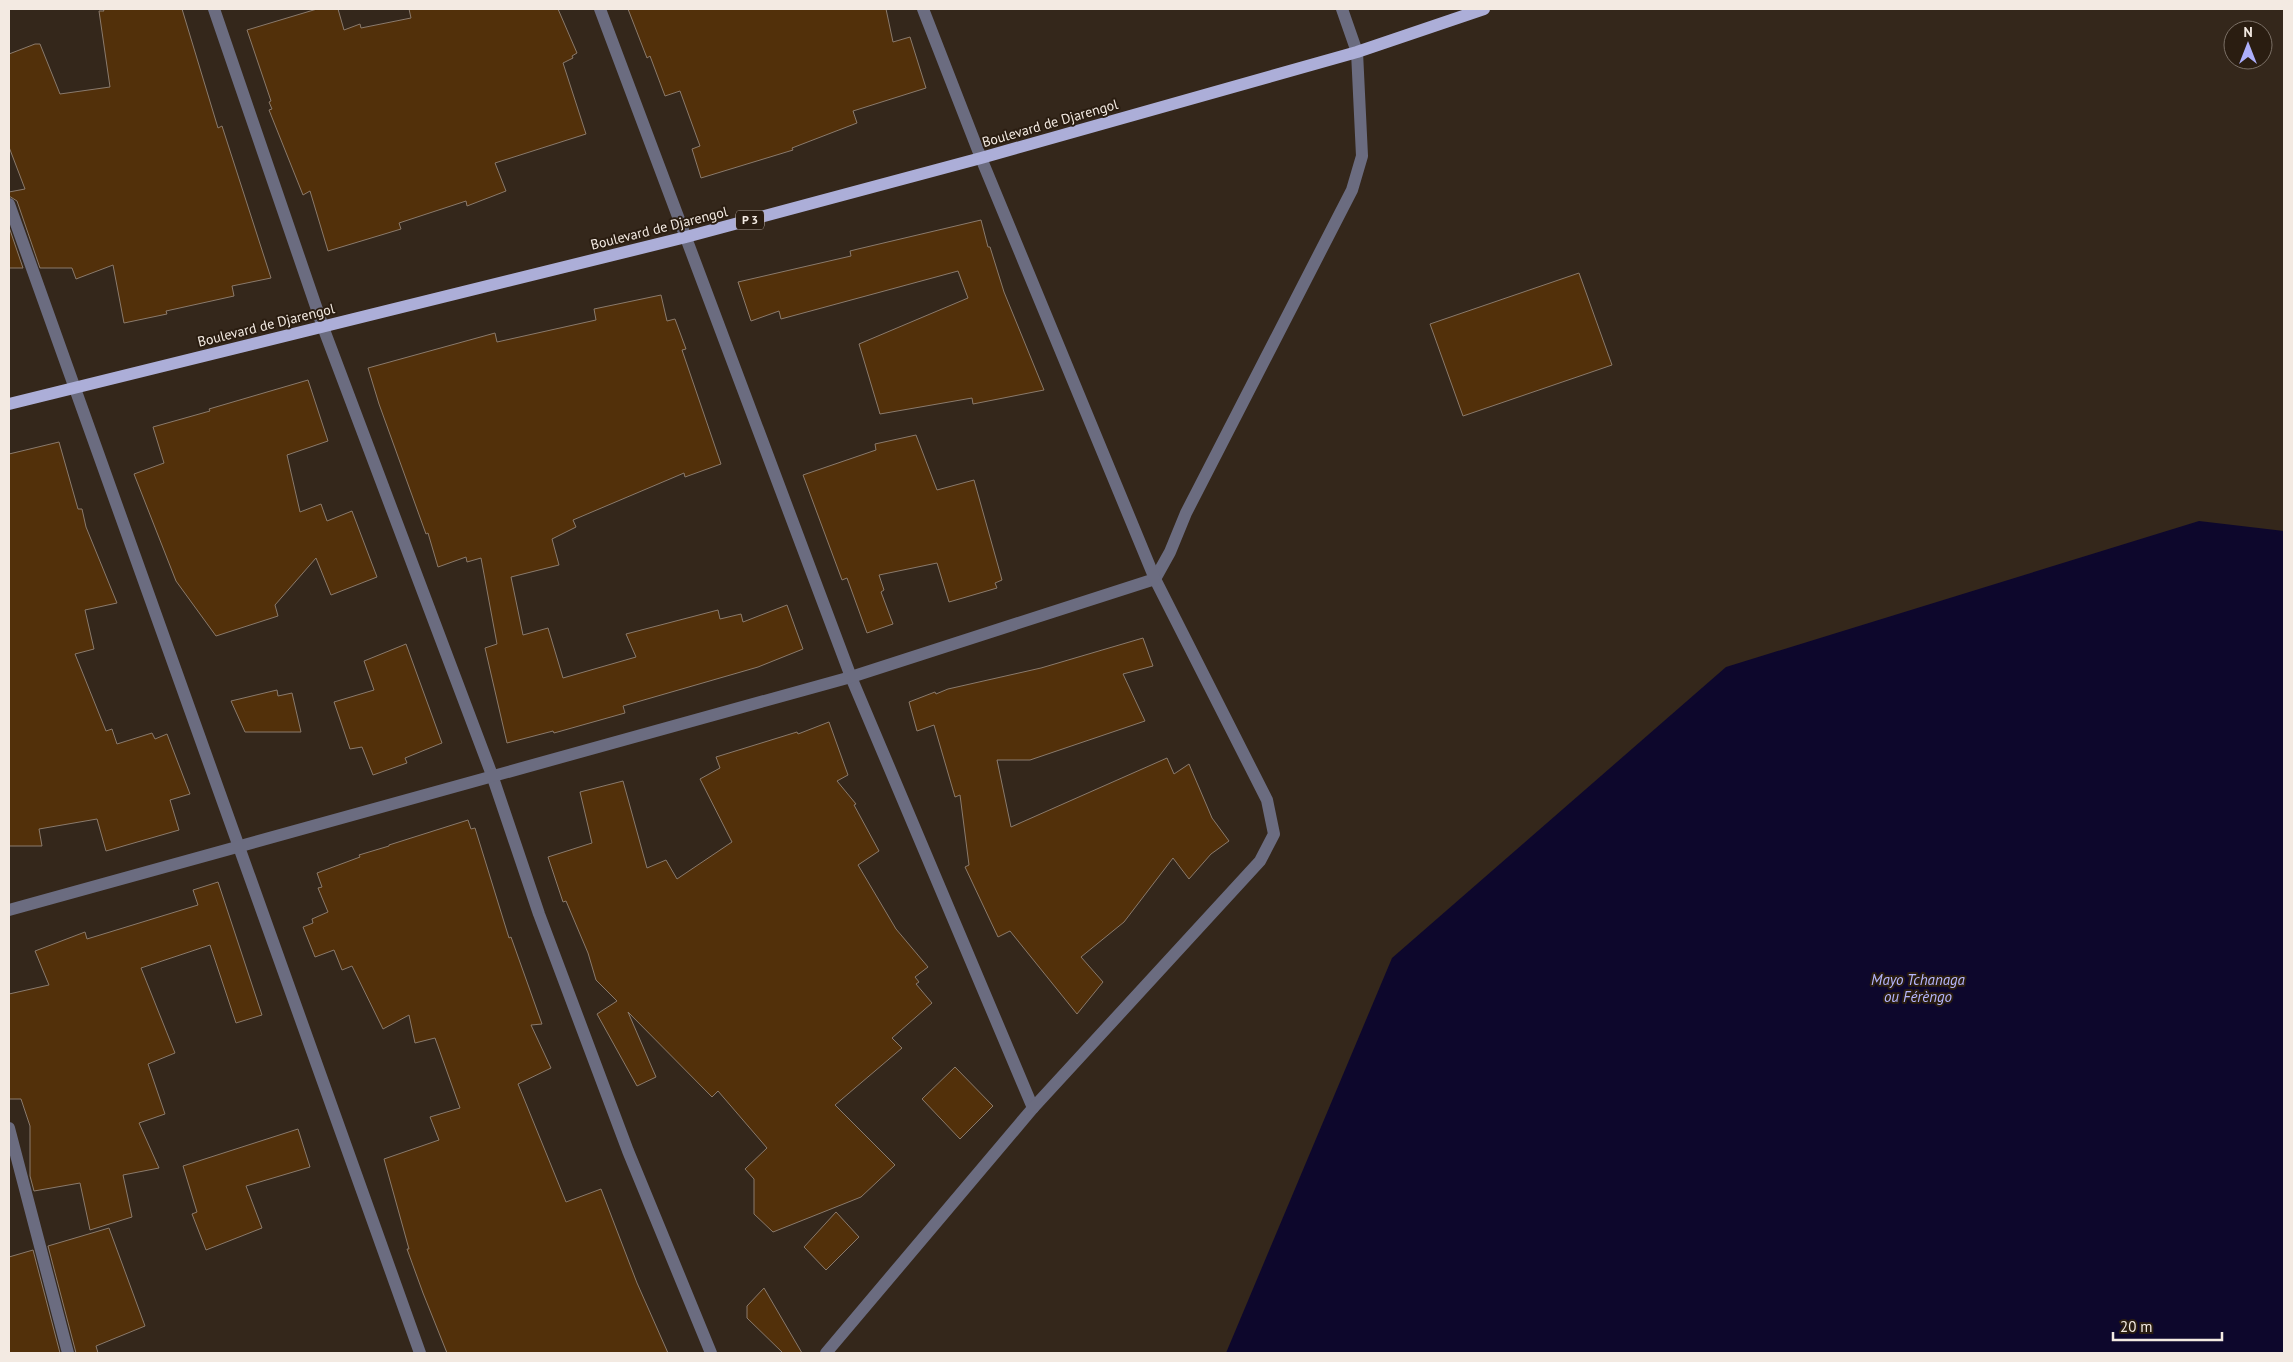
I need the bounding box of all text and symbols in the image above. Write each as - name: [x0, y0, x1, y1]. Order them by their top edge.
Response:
- north arrow: [2223, 20, 2273, 70]
- text: N: [2243, 23, 2253, 41]
- street label: Boulevard de Djarengol: [980, 95, 1120, 151]
- street label: Boulevard de Djarengol: [589, 202, 729, 254]
- road number: P 3: [736, 210, 764, 230]
- street label: Boulevard de Djarengol: [196, 299, 336, 351]
- water label: Mayo Tchanaga ou Férèngo: [1871, 970, 1966, 1006]
- scale bar: [2113, 1310, 2222, 1342]
- text: 20 m: [2120, 1317, 2153, 1336]

